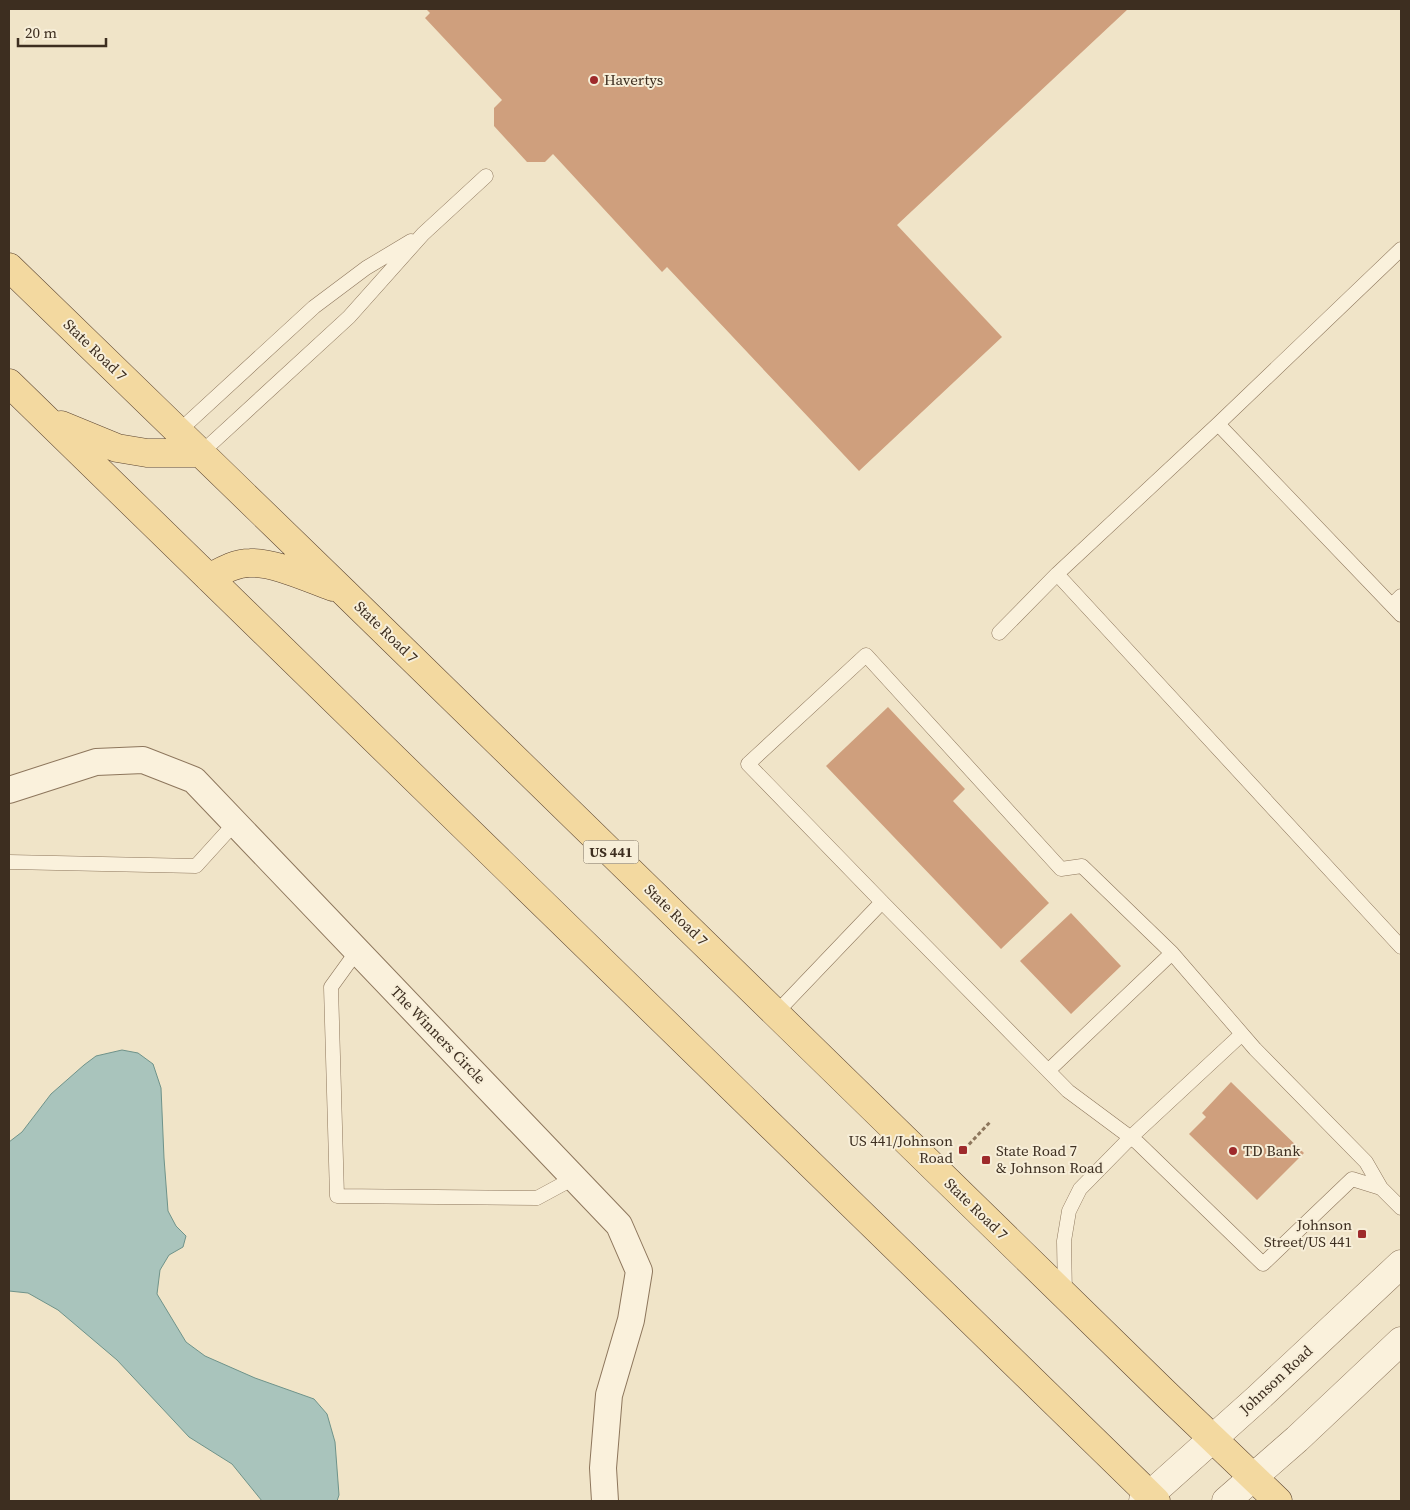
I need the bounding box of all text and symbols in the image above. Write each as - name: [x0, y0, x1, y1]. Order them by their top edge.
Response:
- scale bar: [18, 15, 105, 47]
- text: 20 m: [25, 22, 57, 43]
- place label: Havertys: [604, 69, 663, 90]
- marker: Havertys: [588, 74, 600, 86]
- street label: State Road 7: [59, 314, 132, 385]
- street label: State Road 7: [350, 596, 423, 667]
- road number: US 441: [584, 840, 638, 864]
- street label: State Road 7: [640, 879, 713, 950]
- street label: The Winners Circle: [386, 981, 491, 1089]
- place label: US 441/Johnson Road: [848, 1130, 953, 1168]
- place label: State Road 7 & Johnson Road: [996, 1140, 1104, 1178]
- place label: TD Bank: [1243, 1140, 1301, 1161]
- marker: US 441/Johnson Road: [957, 1144, 969, 1156]
- marker: TD Bank: [1227, 1145, 1239, 1157]
- marker: State Road 7 & Johnson Road: [980, 1154, 992, 1166]
- street label: State Road 7: [940, 1173, 1013, 1244]
- place label: Johnson Street/US 441: [1264, 1214, 1352, 1252]
- marker: Johnson Street/US 441: [1356, 1228, 1368, 1240]
- street label: Johnson Road: [1234, 1340, 1317, 1420]

